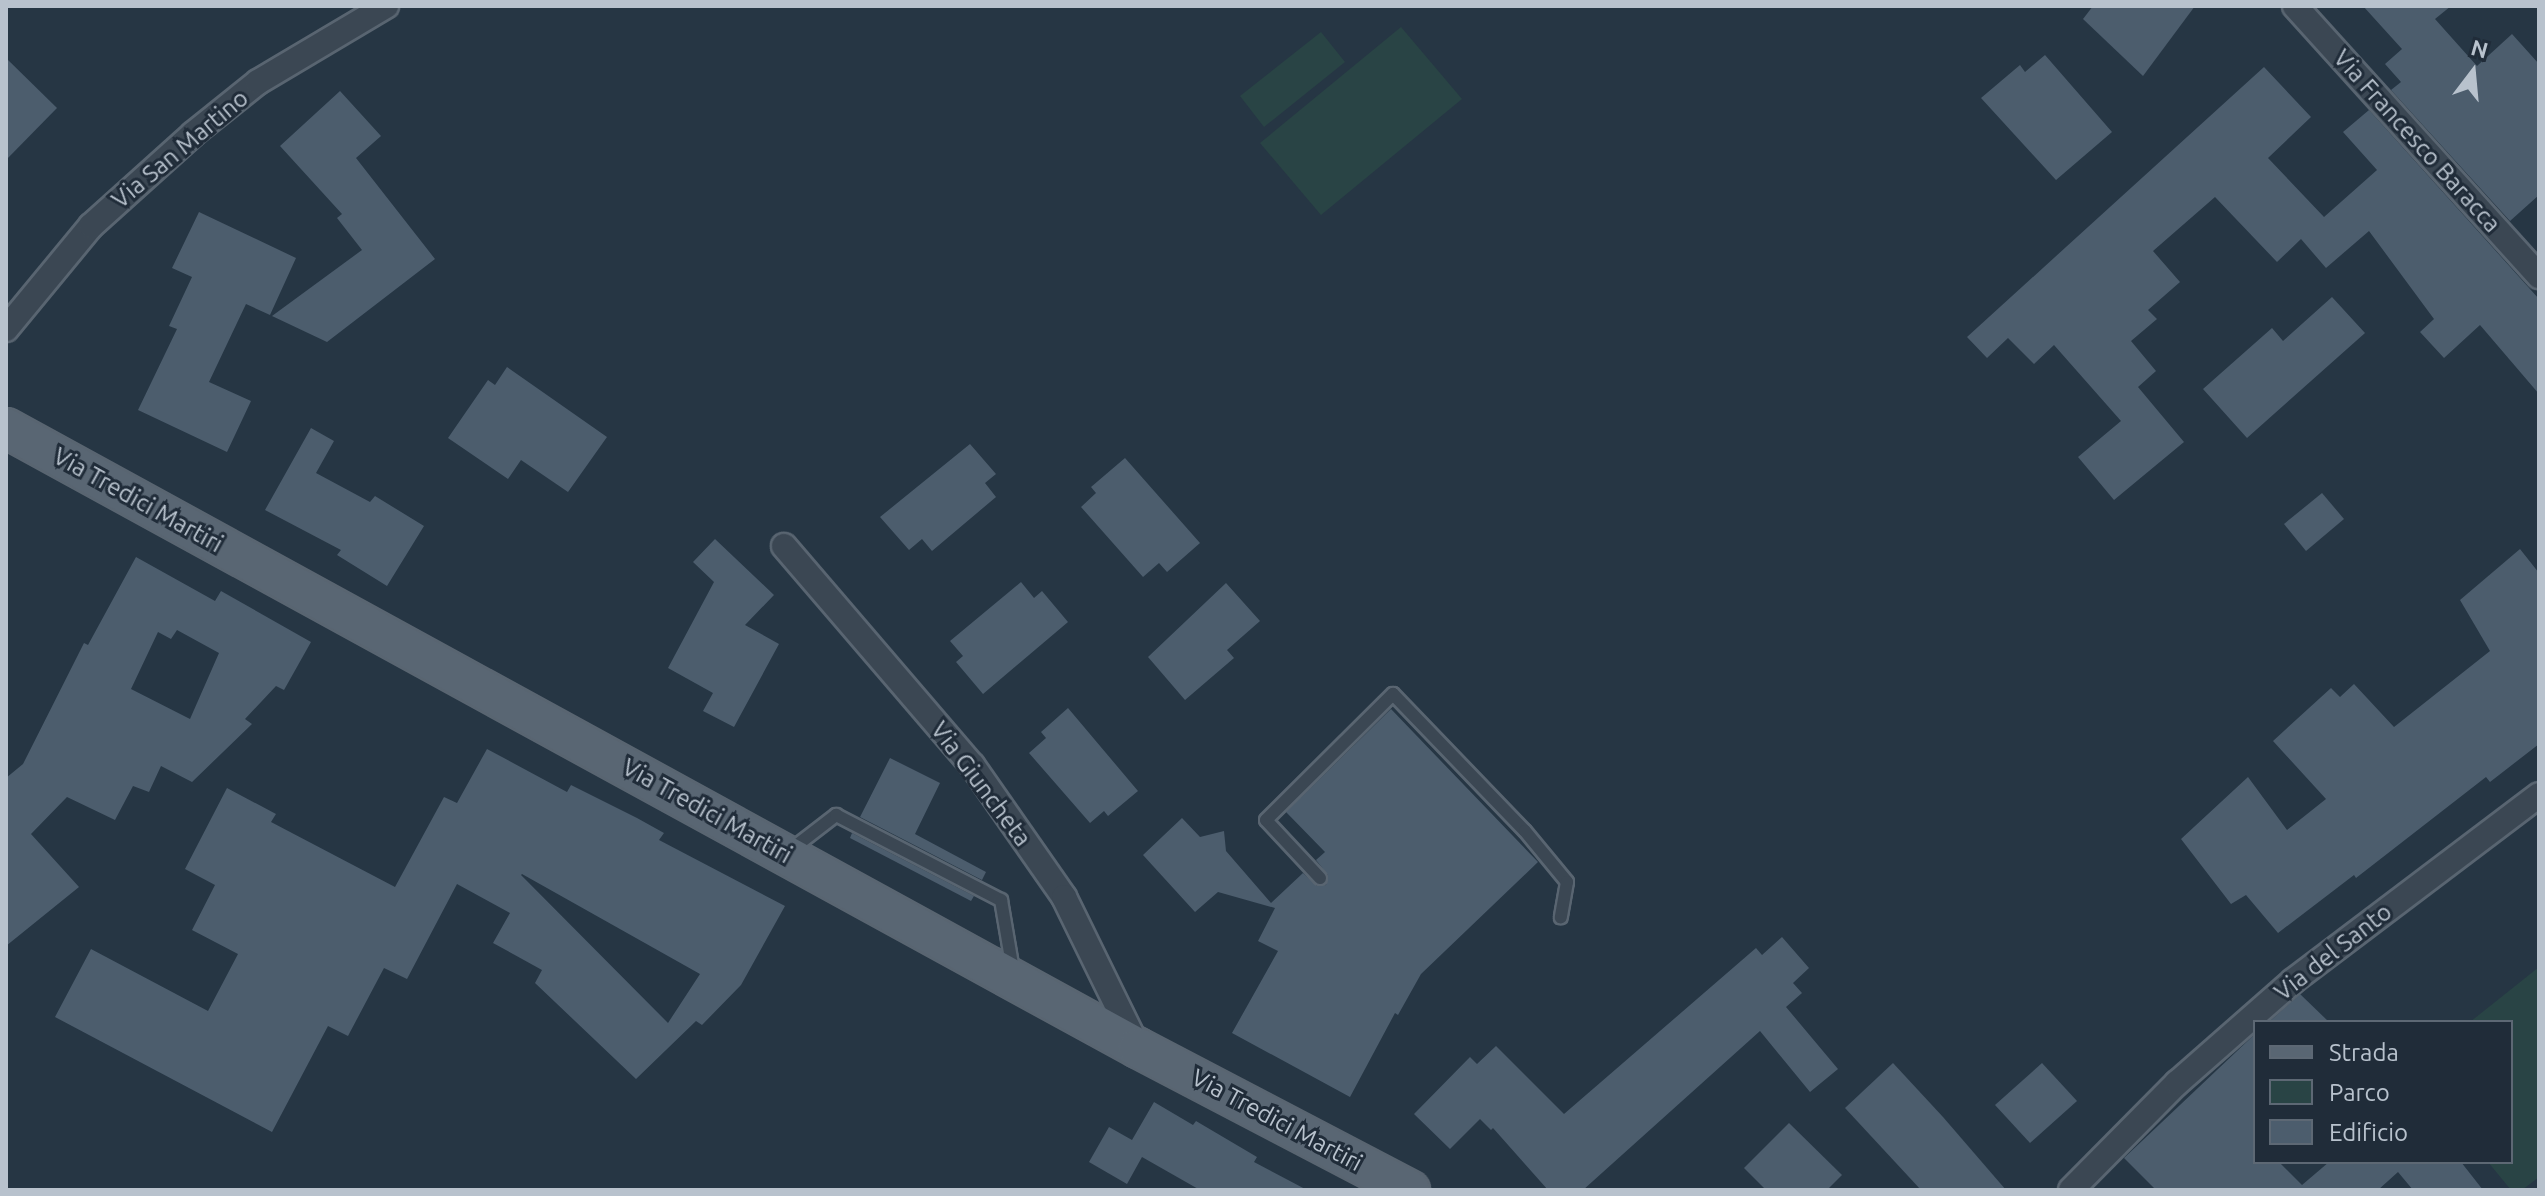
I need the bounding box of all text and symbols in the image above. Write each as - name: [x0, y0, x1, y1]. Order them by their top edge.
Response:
- north arrow: [2433, 32, 2513, 112]
- text: N: [2468, 34, 2491, 63]
- street label: Via Francesco Baracca: [2327, 44, 2507, 238]
- street label: Via San Martino: [106, 84, 254, 214]
- street label: Via Tredici Martiri: [48, 442, 228, 558]
- street label: Via Giuncheta: [925, 716, 1037, 852]
- street label: Via Tredici Martiri: [617, 753, 797, 869]
- street label: Via del Santo: [2269, 897, 2397, 1007]
- legend: [2253, 1020, 2513, 1164]
- text: Strada: [2329, 1039, 2399, 1066]
- street label: Via Tredici Martiri: [1187, 1063, 1367, 1177]
- text: Parco: [2329, 1079, 2390, 1106]
- text: Edificio: [2329, 1119, 2408, 1146]

